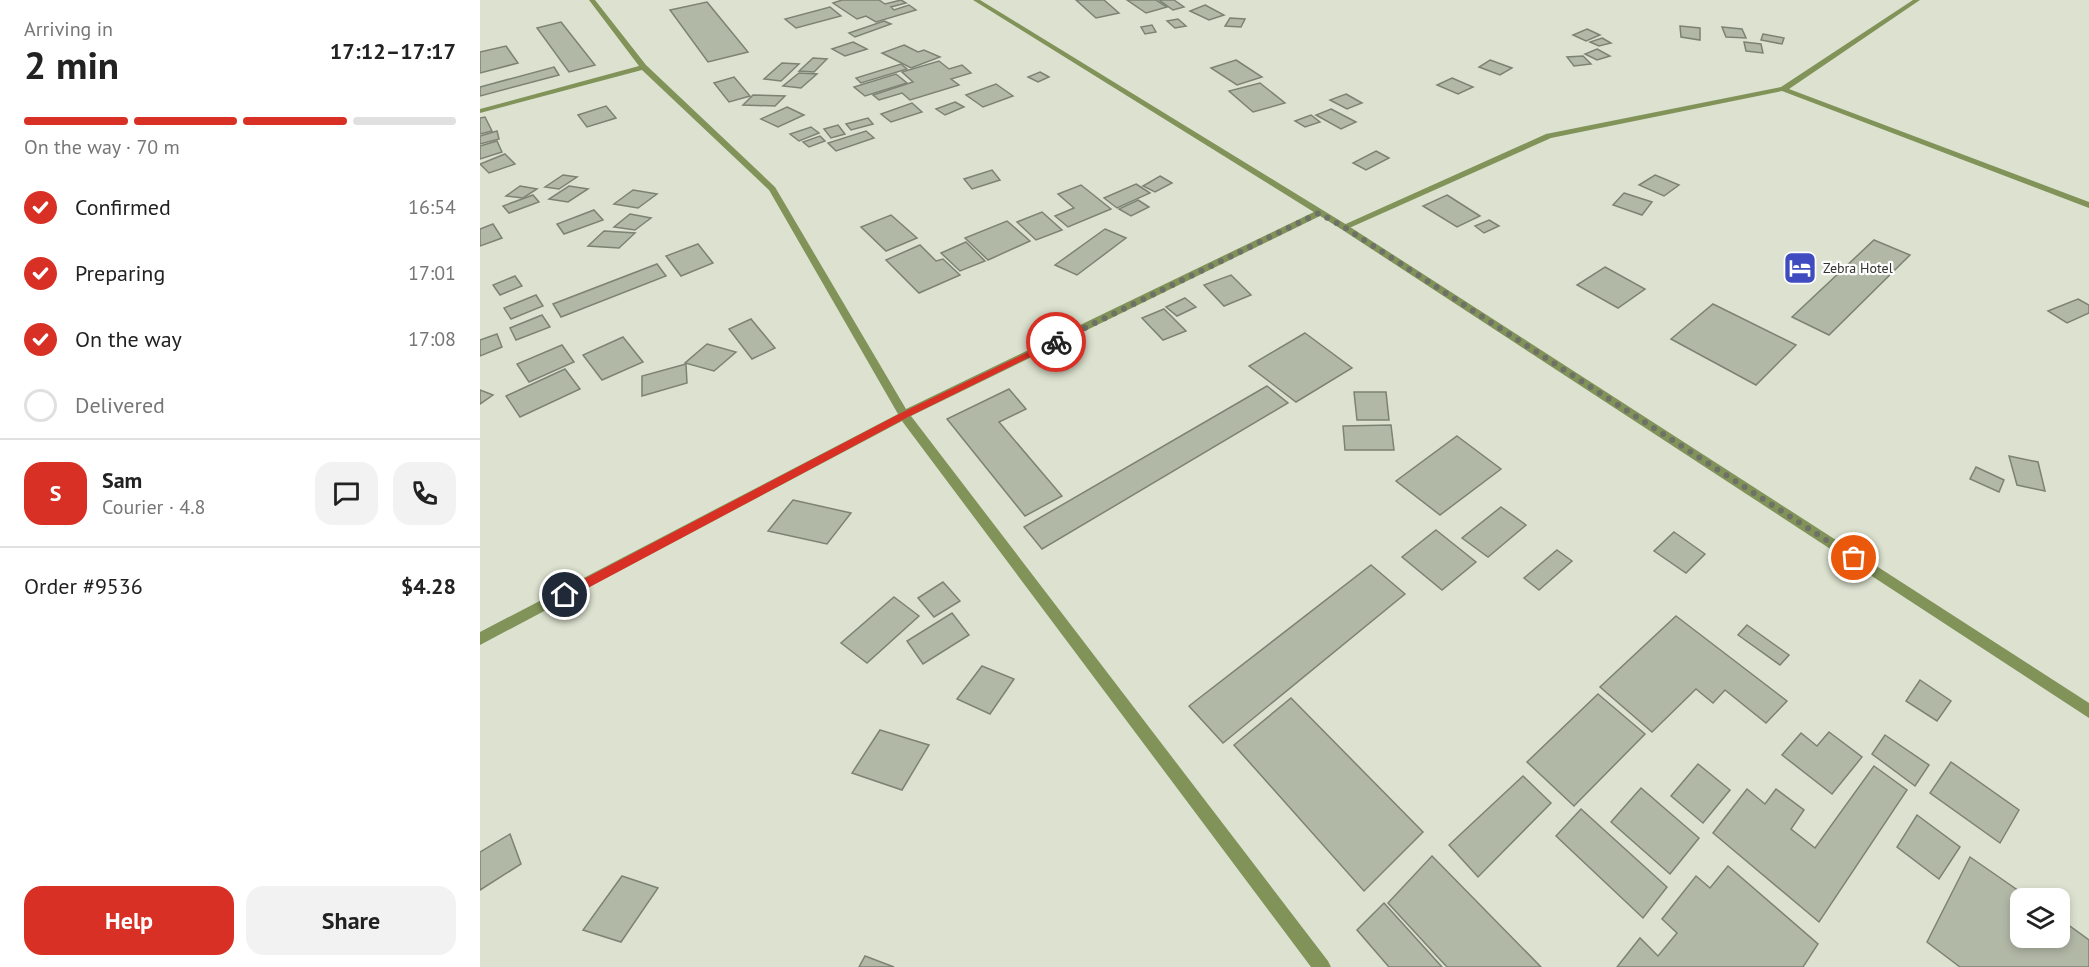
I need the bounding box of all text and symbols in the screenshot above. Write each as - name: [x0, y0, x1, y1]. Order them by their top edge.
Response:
- text: Arriving in: [24, 16, 113, 42]
- text: 17:12–17:17: [330, 37, 456, 65]
- text: 2 min: [24, 39, 119, 90]
- text: On the way · 70 m: [24, 134, 180, 160]
- icon: check: [24, 191, 57, 224]
- text: Confirmed: [75, 193, 171, 221]
- text: 16:54: [408, 194, 456, 220]
- hotel icon: Zebra Hotel: [1782, 250, 1818, 286]
- icon: check: [24, 257, 57, 290]
- text: Preparing: [75, 259, 165, 287]
- place label: Zebra Hotel: [1823, 259, 1893, 277]
- text: 17:01: [408, 260, 456, 286]
- courier: [1026, 312, 1086, 372]
- icon: check: [24, 323, 57, 356]
- text: On the way: [75, 325, 182, 353]
- text: 17:08: [408, 326, 456, 352]
- icon: bike: [1040, 326, 1073, 359]
- text: Delivered: [75, 391, 165, 419]
- button: chat: [315, 462, 378, 525]
- button: phone: [393, 462, 456, 525]
- text: Sam: [102, 466, 142, 494]
- text: S: [50, 479, 61, 507]
- text: Courier · 4.8: [102, 494, 205, 520]
- pin: [1828, 532, 1879, 583]
- icon: bag: [1837, 541, 1870, 574]
- pin: [539, 569, 590, 620]
- text: Order #9536: [24, 572, 143, 600]
- text: $4.28: [401, 572, 456, 600]
- icon: home: [548, 578, 581, 611]
- button: Help: [24, 886, 234, 955]
- button: Share: [246, 886, 456, 955]
- map controls: [2010, 888, 2070, 948]
- button: layers: [2010, 888, 2070, 948]

